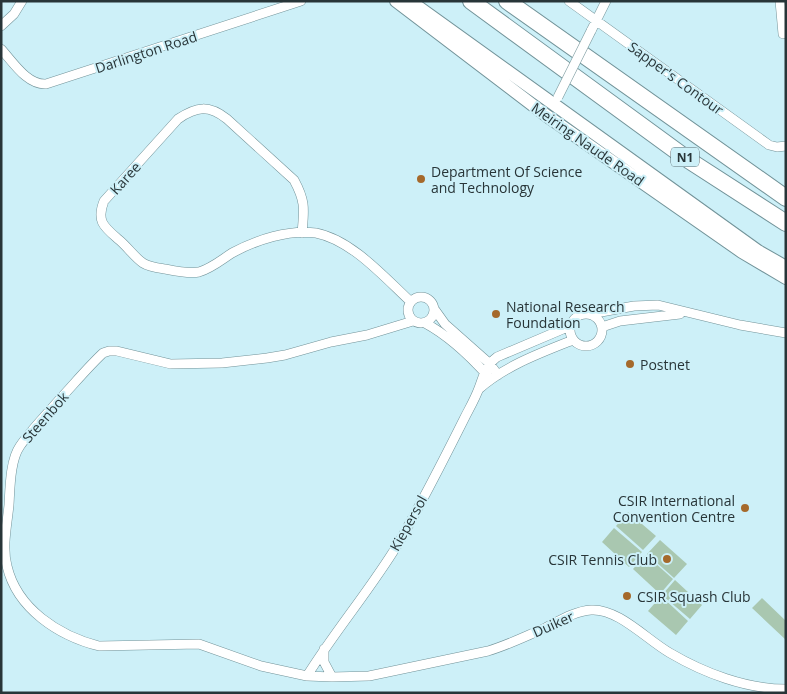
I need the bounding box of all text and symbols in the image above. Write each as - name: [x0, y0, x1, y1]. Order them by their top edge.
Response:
- street label: Darlington Road: [93, 27, 199, 77]
- street label: Sapper's Contour: [625, 37, 728, 119]
- street label: Meiring Naude Road: [528, 98, 648, 190]
- road number: N1: [671, 148, 699, 166]
- street label: Karee: [105, 157, 145, 198]
- place label: Department Of Science and Technology: [431, 162, 582, 197]
- marker: Department Of Science and Technology: [415, 173, 427, 185]
- place label: National Research Foundation: [506, 297, 625, 332]
- marker: National Research Foundation: [490, 308, 502, 320]
- place label: Postnet: [640, 355, 690, 374]
- marker: Postnet: [624, 358, 636, 370]
- street label: Steenbok: [18, 387, 73, 446]
- place label: CSIR International Convention Centre: [613, 491, 735, 526]
- street label: Kiepersol: [385, 492, 431, 554]
- marker: CSIR International Convention Centre: [739, 502, 751, 514]
- place label: CSIR Tennis Club: [548, 550, 657, 569]
- marker: CSIR Tennis Club: [661, 553, 673, 565]
- place label: CSIR Squash Club: [637, 587, 751, 606]
- marker: CSIR Squash Club: [621, 590, 633, 602]
- street label: Duiker: [529, 606, 577, 641]

